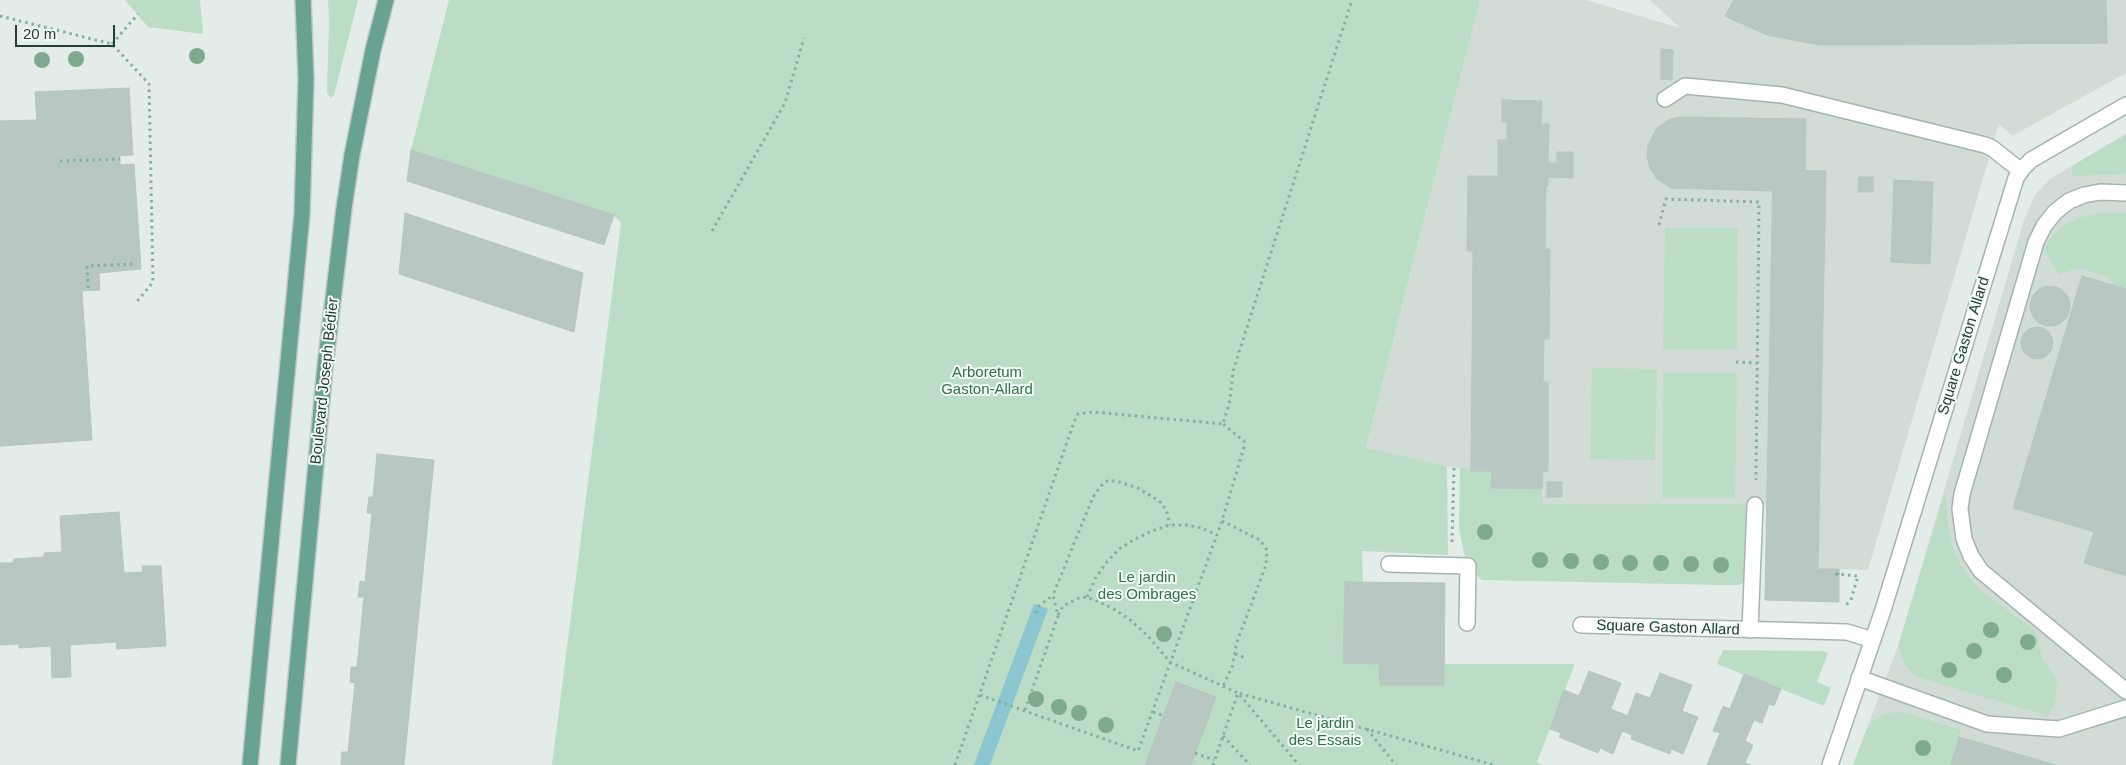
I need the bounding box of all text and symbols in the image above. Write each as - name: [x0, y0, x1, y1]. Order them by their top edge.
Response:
- scale bar: [18, 15, 118, 47]
- text: 20 m: [23, 25, 56, 42]
- street label: Square Gaston Allard: [1934, 275, 1994, 417]
- street label: Boulevard Joseph Bédier: [307, 297, 343, 465]
- park label: Arboretum Gaston-Allard: [941, 364, 1033, 399]
- park label: Le jardin des Ombrages: [1098, 569, 1196, 604]
- street label: Square Gaston Allard: [1596, 617, 1740, 639]
- park label: Le jardin des Essais: [1289, 715, 1361, 750]

